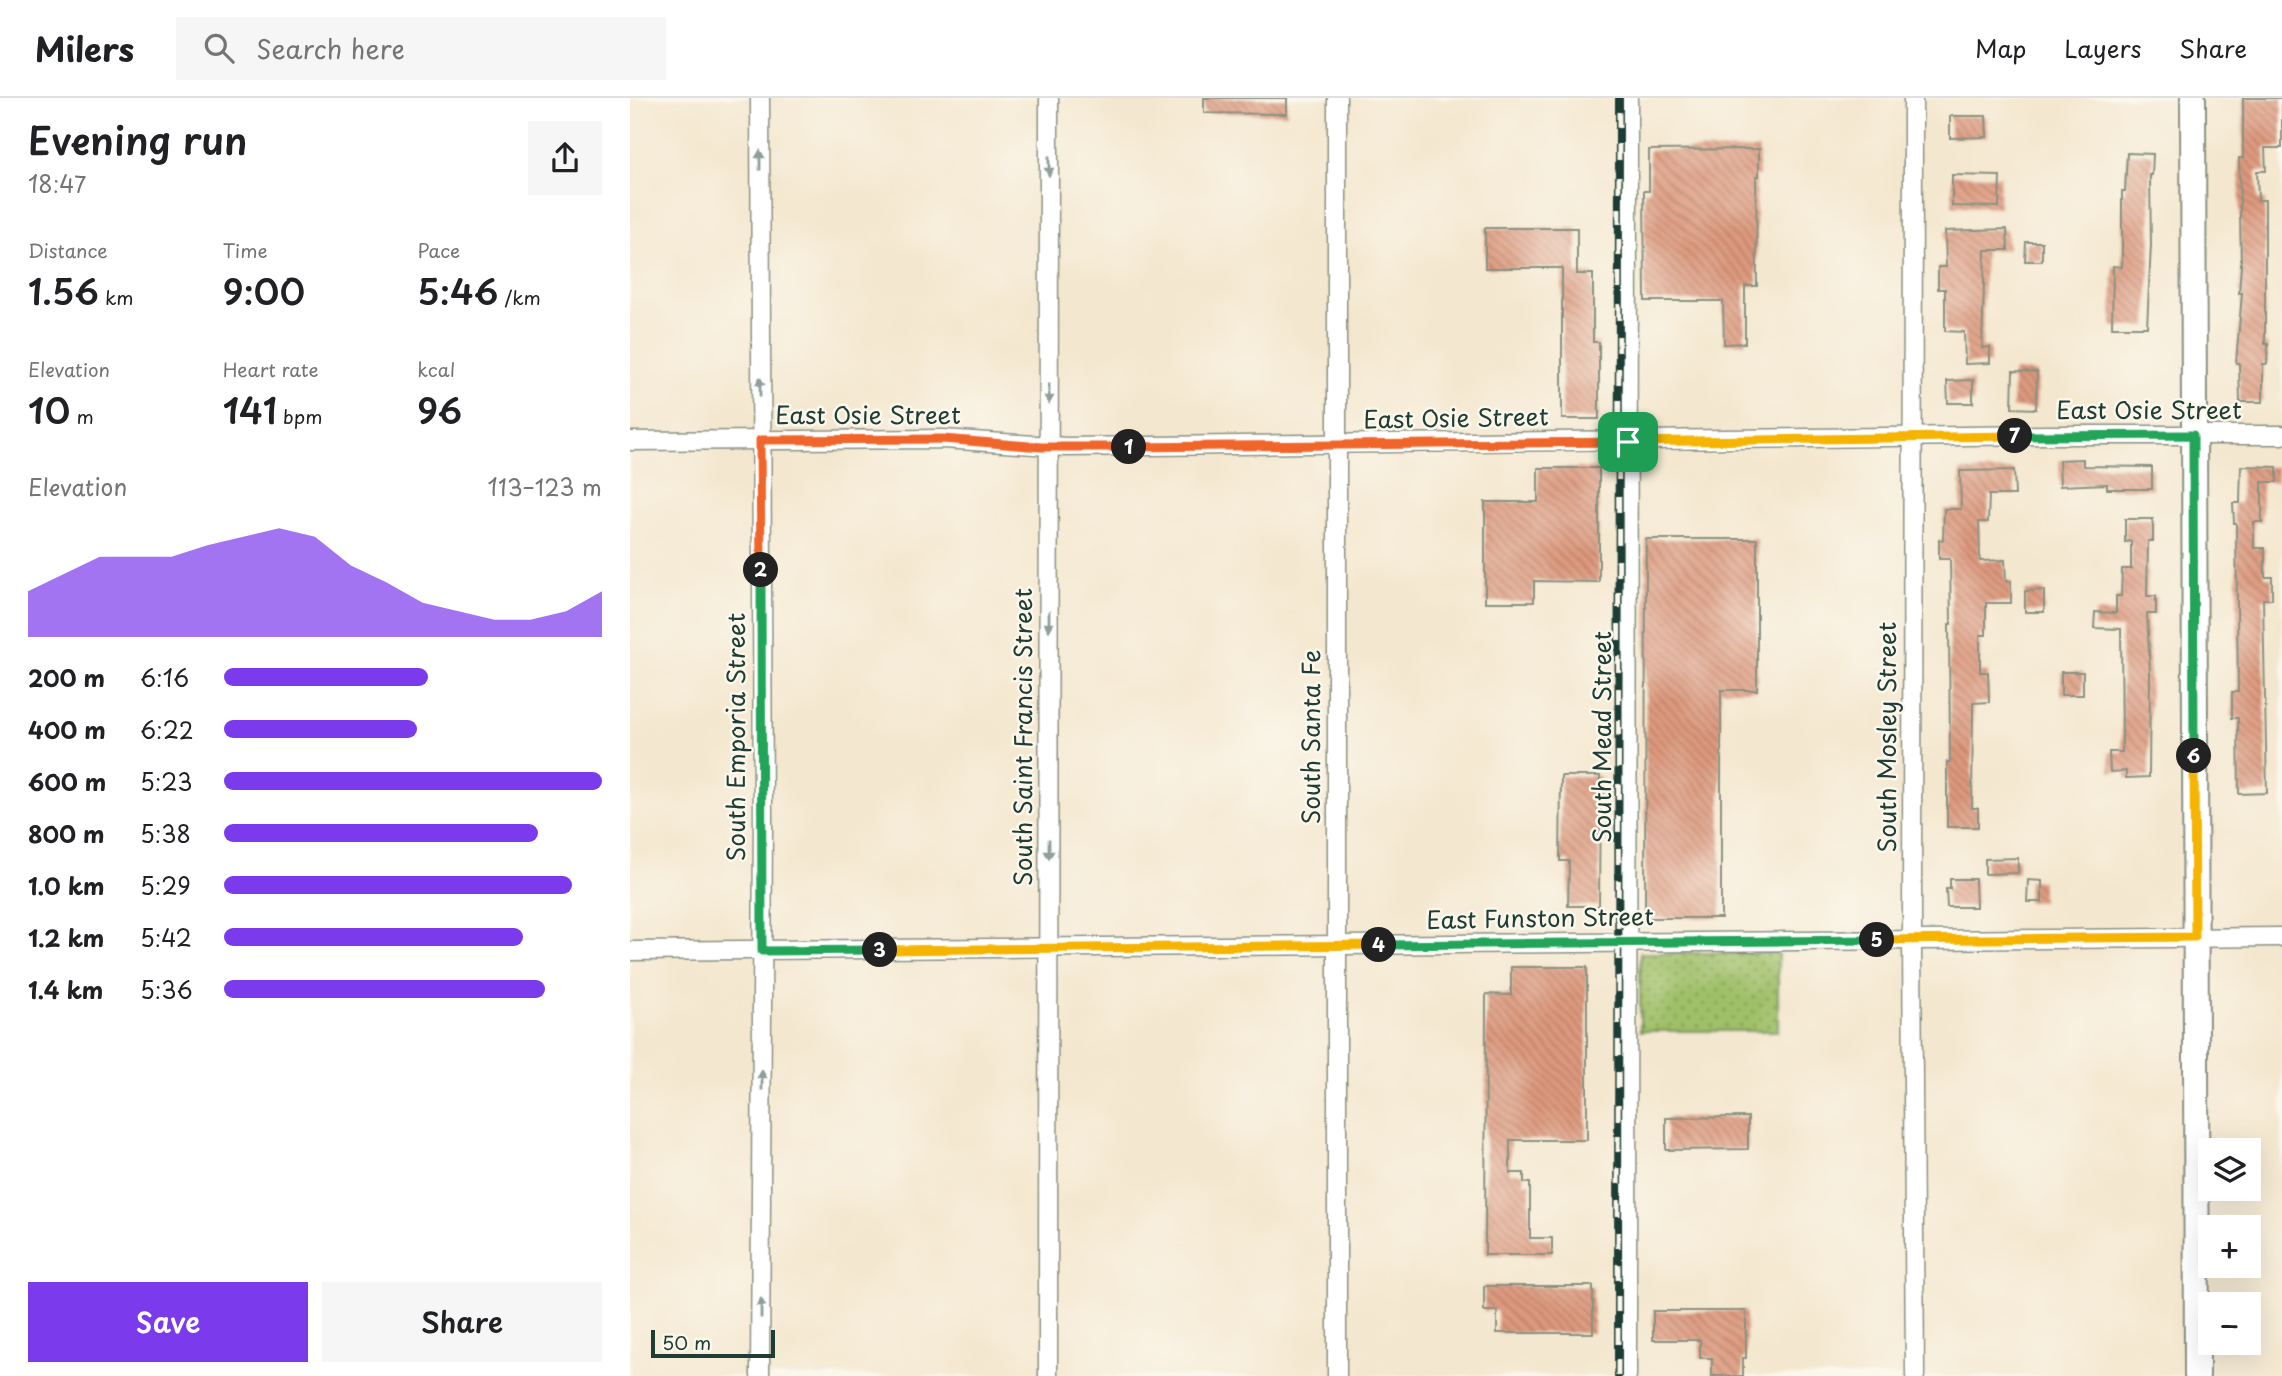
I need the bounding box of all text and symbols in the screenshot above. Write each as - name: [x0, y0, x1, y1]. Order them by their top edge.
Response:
- search box: [176, 17, 666, 80]
- text: Milers: [35, 23, 134, 73]
- icon: search: [200, 29, 238, 67]
- text: Search here: [256, 29, 405, 68]
- text: Map: [1975, 30, 2026, 66]
- text: Layers: [2064, 30, 2141, 66]
- text: Share: [2179, 30, 2247, 66]
- text: Evening run: [28, 111, 247, 168]
- button: share: [528, 121, 602, 195]
- one-way arrow: [754, 149, 766, 171]
- one-way arrow: [1043, 155, 1055, 177]
- text: 18:47: [28, 166, 86, 201]
- text: Distance: [28, 236, 108, 264]
- text: Time: [223, 236, 268, 264]
- text: Pace: [417, 236, 460, 264]
- text: 1.56: [28, 264, 99, 317]
- text: 9:00: [223, 264, 305, 317]
- text: 5:46: [417, 264, 498, 317]
- text: km: [99, 283, 134, 311]
- text: /km: [498, 283, 541, 311]
- text: Elevation: [28, 355, 110, 383]
- text: Heart rate: [223, 355, 319, 383]
- text: kcal: [417, 355, 455, 383]
- one-way arrow: [754, 376, 766, 398]
- text: 10: [28, 383, 70, 436]
- text: 141: [223, 383, 277, 436]
- text: 96: [417, 383, 462, 436]
- one-way arrow: [1043, 383, 1055, 405]
- street label: East Osie Street: [2056, 391, 2242, 427]
- street label: East Osie Street: [775, 396, 961, 432]
- street label: East Osie Street: [1363, 397, 1549, 437]
- text: m: [70, 402, 94, 430]
- text: bpm: [277, 402, 323, 430]
- pin: [1598, 412, 1658, 472]
- pin: 7: [1998, 418, 2032, 454]
- text: 7: [2009, 421, 2020, 449]
- icon: arrive: [1609, 423, 1647, 461]
- pin: 1: [1112, 430, 1146, 464]
- text: 1: [1124, 432, 1133, 460]
- text: Elevation: [28, 469, 127, 504]
- text: 113–123 m: [488, 469, 602, 504]
- pin: 2: [744, 552, 778, 588]
- text: 2: [754, 555, 767, 583]
- street label: South Saint Francis Street: [1004, 588, 1040, 886]
- one-way arrow: [1043, 610, 1055, 632]
- street label: South Emporia Street: [717, 613, 753, 861]
- street label: South Mosley Street: [1868, 621, 1904, 852]
- street label: South Mead Street: [1583, 631, 1619, 843]
- street label: South Santa Fe: [1292, 650, 1328, 824]
- text: 200 m: [28, 660, 105, 695]
- text: 6:16: [140, 660, 189, 695]
- text: 400 m: [28, 712, 106, 747]
- text: 6:22: [140, 712, 194, 747]
- pin: 6: [2176, 738, 2212, 774]
- text: 6: [2187, 741, 2200, 769]
- text: 600 m: [28, 764, 106, 799]
- text: 5:23: [140, 764, 193, 799]
- text: 800 m: [28, 816, 105, 851]
- text: 5:38: [140, 816, 191, 851]
- one-way arrow: [1043, 838, 1055, 860]
- text: 1.0 km: [28, 868, 105, 903]
- text: 5:29: [140, 868, 191, 903]
- street label: East Funston Street: [1426, 897, 1654, 937]
- text: 1.2 km: [28, 920, 104, 955]
- text: 5:42: [140, 920, 192, 955]
- pin: 5: [1860, 922, 1894, 958]
- text: 5: [1870, 925, 1883, 953]
- pin: 4: [1362, 928, 1396, 962]
- text: 4: [1372, 930, 1385, 958]
- pin: 3: [862, 932, 898, 968]
- text: 3: [873, 935, 886, 963]
- text: 1.4 km: [28, 972, 103, 1007]
- text: 5:36: [140, 972, 193, 1007]
- one-way arrow: [756, 1069, 768, 1091]
- map controls: [2198, 1138, 2261, 1355]
- button: layers: [2198, 1138, 2261, 1201]
- button: +: [2198, 1215, 2261, 1278]
- button: Save: [28, 1282, 308, 1362]
- button: Share: [322, 1282, 602, 1362]
- button: −: [2198, 1292, 2261, 1355]
- one-way arrow: [755, 1297, 767, 1319]
- scale bar: [651, 1327, 775, 1359]
- text: 50 m: [662, 1328, 711, 1356]

